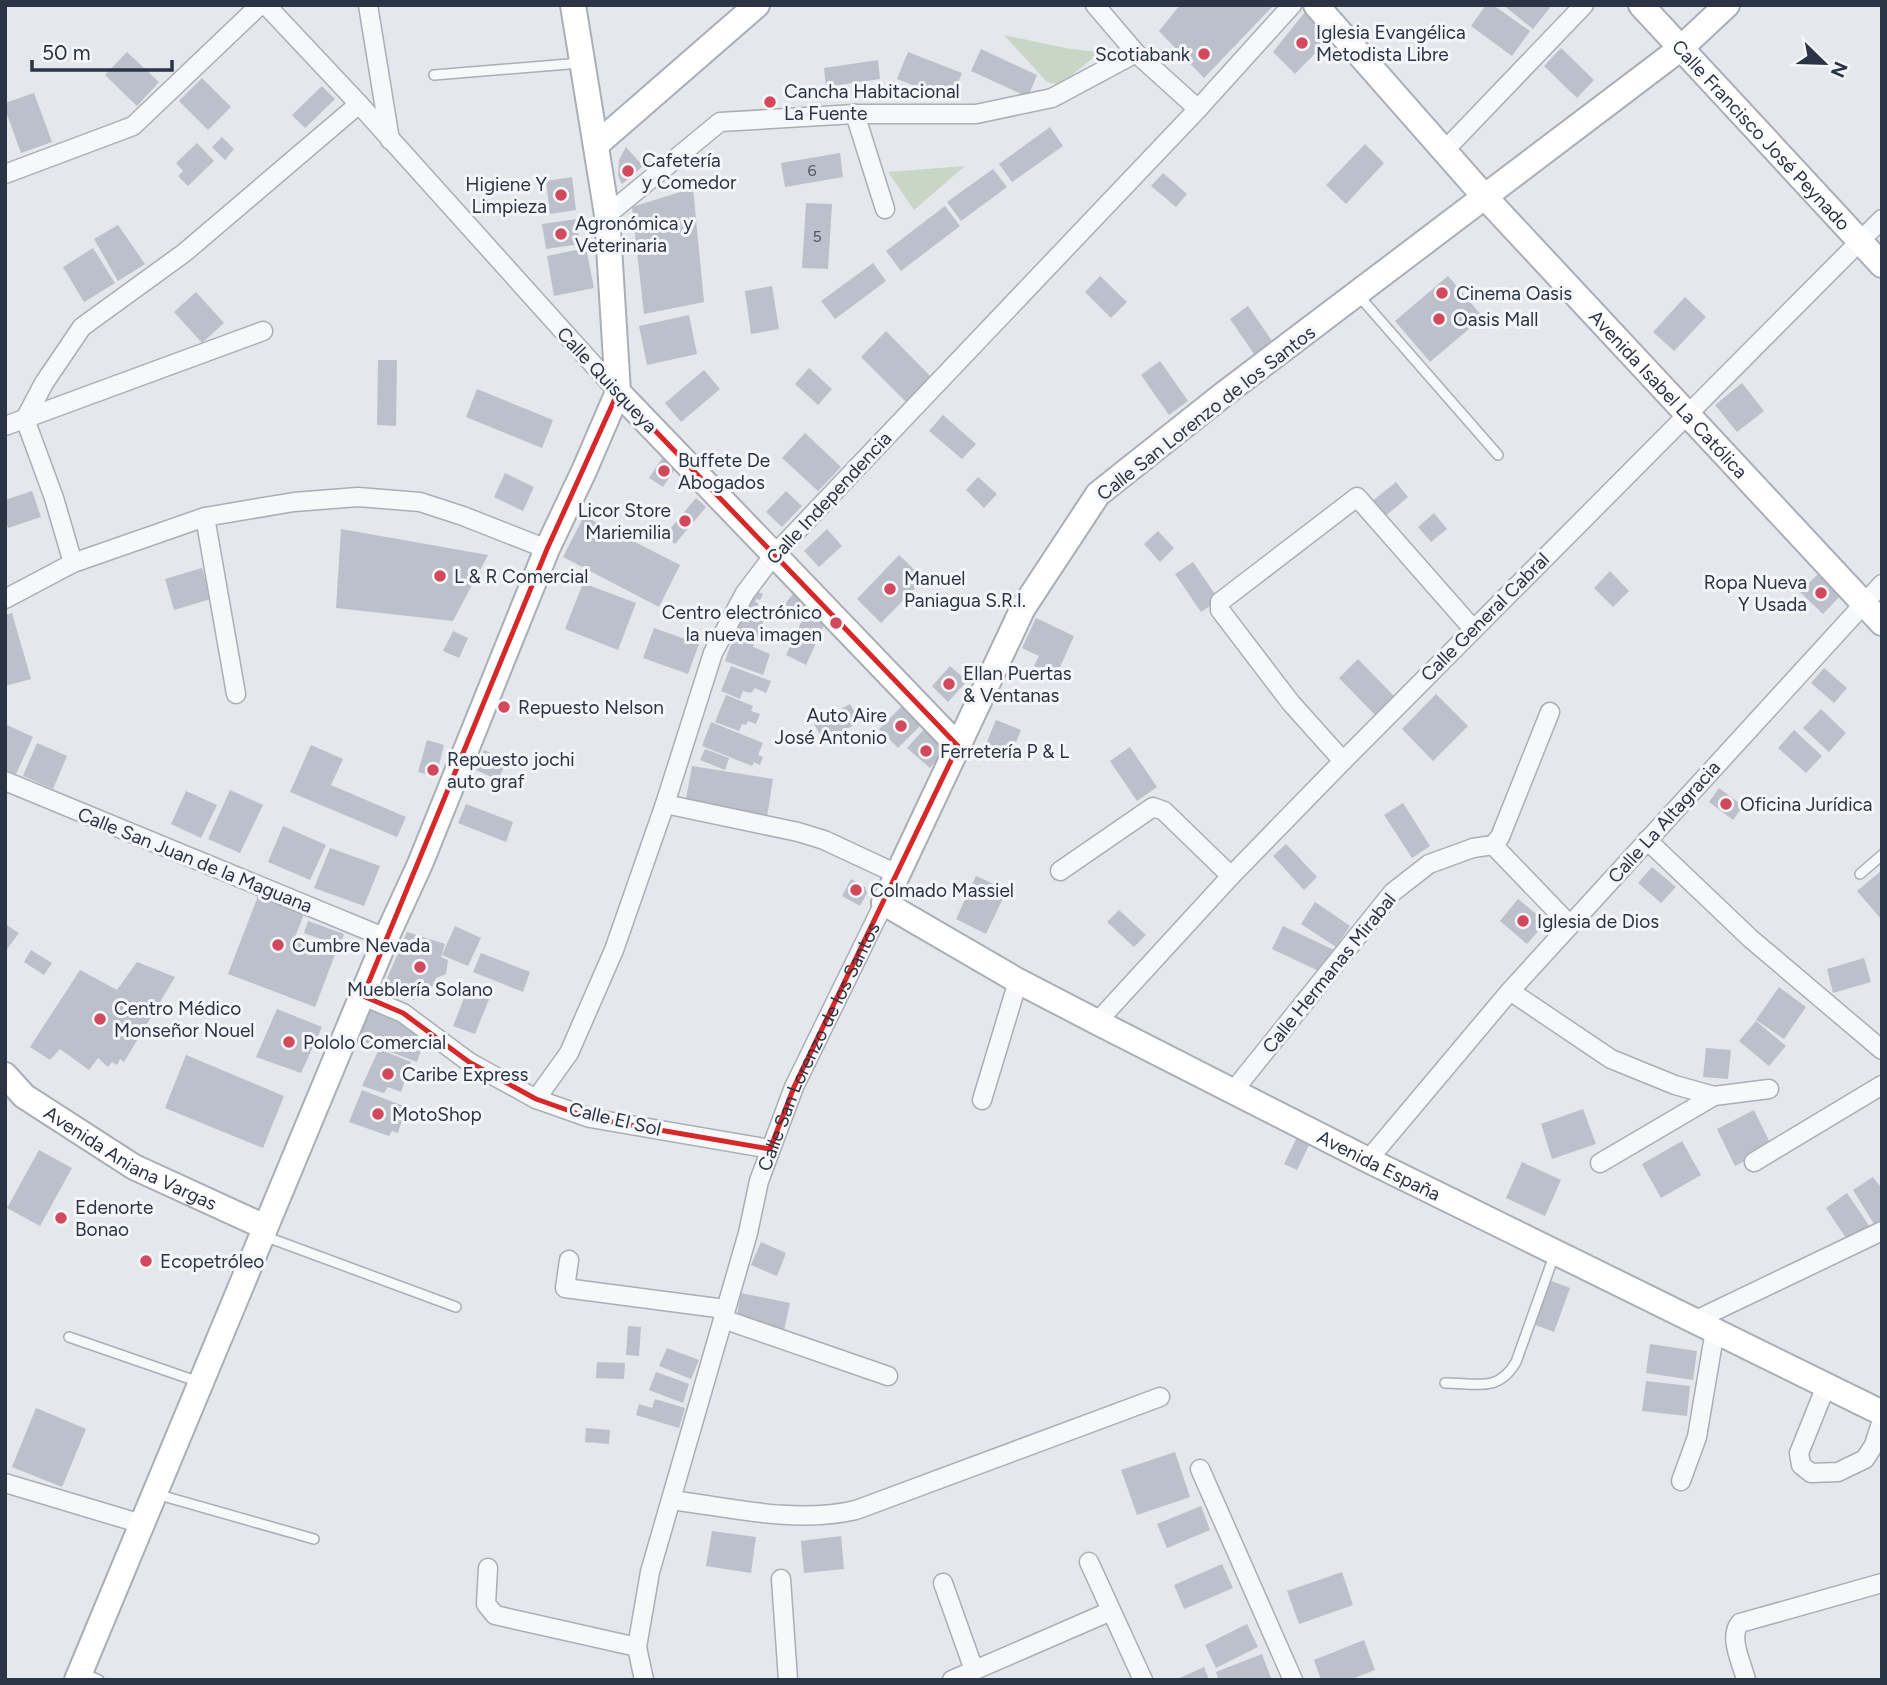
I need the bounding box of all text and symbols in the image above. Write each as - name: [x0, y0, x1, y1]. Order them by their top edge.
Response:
- place label: Iglesia Evangélica Metodista Libre: [1316, 21, 1466, 66]
- scale bar: [32, 28, 172, 72]
- north arrow: [1789, 28, 1859, 98]
- marker: Iglesia Evangélica Metodista Libre: [1294, 35, 1310, 51]
- street label: Calle Francisco José Peynado: [1667, 35, 1855, 235]
- text: 50 m: [42, 40, 91, 65]
- place label: Scotiabank: [1095, 43, 1191, 66]
- marker: Scotiabank: [1196, 46, 1212, 62]
- text: N: [1826, 58, 1853, 81]
- place label: Cancha Habitacional La Fuente: [784, 80, 960, 125]
- marker: Cancha Habitacional La Fuente: [762, 94, 778, 110]
- place label: Cafetería y Comedor: [642, 149, 737, 194]
- house number: 6: [807, 161, 817, 180]
- marker: Cafetería y Comedor: [620, 163, 636, 179]
- place label: Higiene Y Limpieza: [465, 173, 548, 218]
- marker: Higiene Y Limpieza: [553, 187, 569, 203]
- place label: Agronómica y Veterinaria: [575, 212, 693, 257]
- marker: Agronómica y Veterinaria: [553, 226, 569, 242]
- house number: 5: [812, 227, 822, 246]
- place label: Cinema Oasis: [1456, 282, 1572, 305]
- marker: Cinema Oasis: [1434, 285, 1450, 301]
- street label: Avenida Isabel La Católica: [1584, 305, 1753, 483]
- place label: Oasis Mall: [1453, 308, 1538, 331]
- marker: Oasis Mall: [1431, 311, 1447, 327]
- street label: Calle San Lorenzo de los Santos: [1092, 321, 1320, 505]
- street label: Calle Quisqueya: [552, 322, 662, 438]
- street label: Calle Independencia: [762, 427, 896, 569]
- place label: Buffete De Abogados: [678, 449, 770, 494]
- marker: Buffete De Abogados: [656, 463, 672, 479]
- place label: Licor Store Mariemilia: [578, 499, 671, 544]
- marker: Licor Store Mariemilia: [677, 513, 693, 529]
- street label: Calle General Cabral: [1416, 548, 1554, 686]
- place label: L & R Comercial: [454, 565, 588, 588]
- place label: Manuel Paniagua S.R.I.: [904, 567, 1026, 612]
- marker: L & R Comercial: [432, 568, 448, 584]
- place label: Ropa Nueva Y Usada: [1704, 571, 1807, 616]
- marker: Manuel Paniagua S.R.I.: [882, 581, 898, 597]
- marker: Ropa Nueva Y Usada: [1813, 585, 1829, 601]
- place label: Centro electrónico la nueva imagen: [662, 601, 822, 646]
- marker: Centro electrónico la nueva imagen: [828, 615, 844, 631]
- place label: Ellan Puertas & Ventanas: [963, 662, 1072, 707]
- marker: Ellan Puertas & Ventanas: [941, 676, 957, 692]
- place label: Repuesto Nelson: [518, 696, 664, 719]
- marker: Repuesto Nelson: [496, 699, 512, 715]
- place label: Auto Aire José Antonio: [775, 704, 887, 749]
- marker: Auto Aire José Antonio: [893, 718, 909, 734]
- place label: Ferretería P & L: [940, 740, 1069, 763]
- marker: Ferretería P & L: [918, 743, 934, 759]
- place label: Repuesto jochi auto graf: [447, 748, 575, 793]
- street label: Calle La Altagracia: [1603, 756, 1725, 888]
- marker: Repuesto jochi auto graf: [425, 762, 441, 778]
- place label: Oficina Jurídica: [1740, 793, 1873, 816]
- marker: Oficina Jurídica: [1718, 796, 1734, 812]
- street label: Calle San Juan de la Maguana: [74, 802, 316, 918]
- place label: Colmado Massiel: [870, 879, 1014, 902]
- marker: Colmado Massiel: [848, 882, 864, 898]
- street label: Calle Hermanas Mirabal: [1257, 888, 1401, 1058]
- place label: Iglesia de Dios: [1537, 910, 1659, 933]
- marker: Iglesia de Dios: [1515, 913, 1531, 929]
- street label: Calle San Lorenzo de los Santos: [752, 918, 884, 1174]
- place label: Cumbre Nevada: [292, 934, 430, 957]
- marker: Cumbre Nevada: [270, 937, 286, 953]
- marker: Mueblería Solano: [412, 959, 428, 975]
- place label: Mueblería Solano: [347, 978, 493, 1001]
- place label: Centro Médico Monseñor Nouel: [114, 997, 255, 1042]
- marker: Centro Médico Monseñor Nouel: [92, 1011, 108, 1027]
- place label: Pololo Comercial: [303, 1031, 446, 1054]
- marker: Pololo Comercial: [281, 1034, 297, 1050]
- place label: Caribe Express: [402, 1063, 529, 1086]
- marker: Caribe Express: [380, 1066, 396, 1082]
- street label: Calle El Sol: [567, 1097, 663, 1141]
- street label: Avenida Aniana Vargas: [40, 1101, 221, 1215]
- place label: MotoShop: [392, 1103, 482, 1126]
- marker: MotoShop: [370, 1106, 386, 1122]
- street label: Avenida España: [1314, 1125, 1444, 1205]
- place label: Edenorte Bonao: [75, 1196, 153, 1241]
- marker: Edenorte Bonao: [53, 1210, 69, 1226]
- place label: Ecopetróleo: [160, 1250, 264, 1273]
- marker: Ecopetróleo: [138, 1253, 154, 1269]

